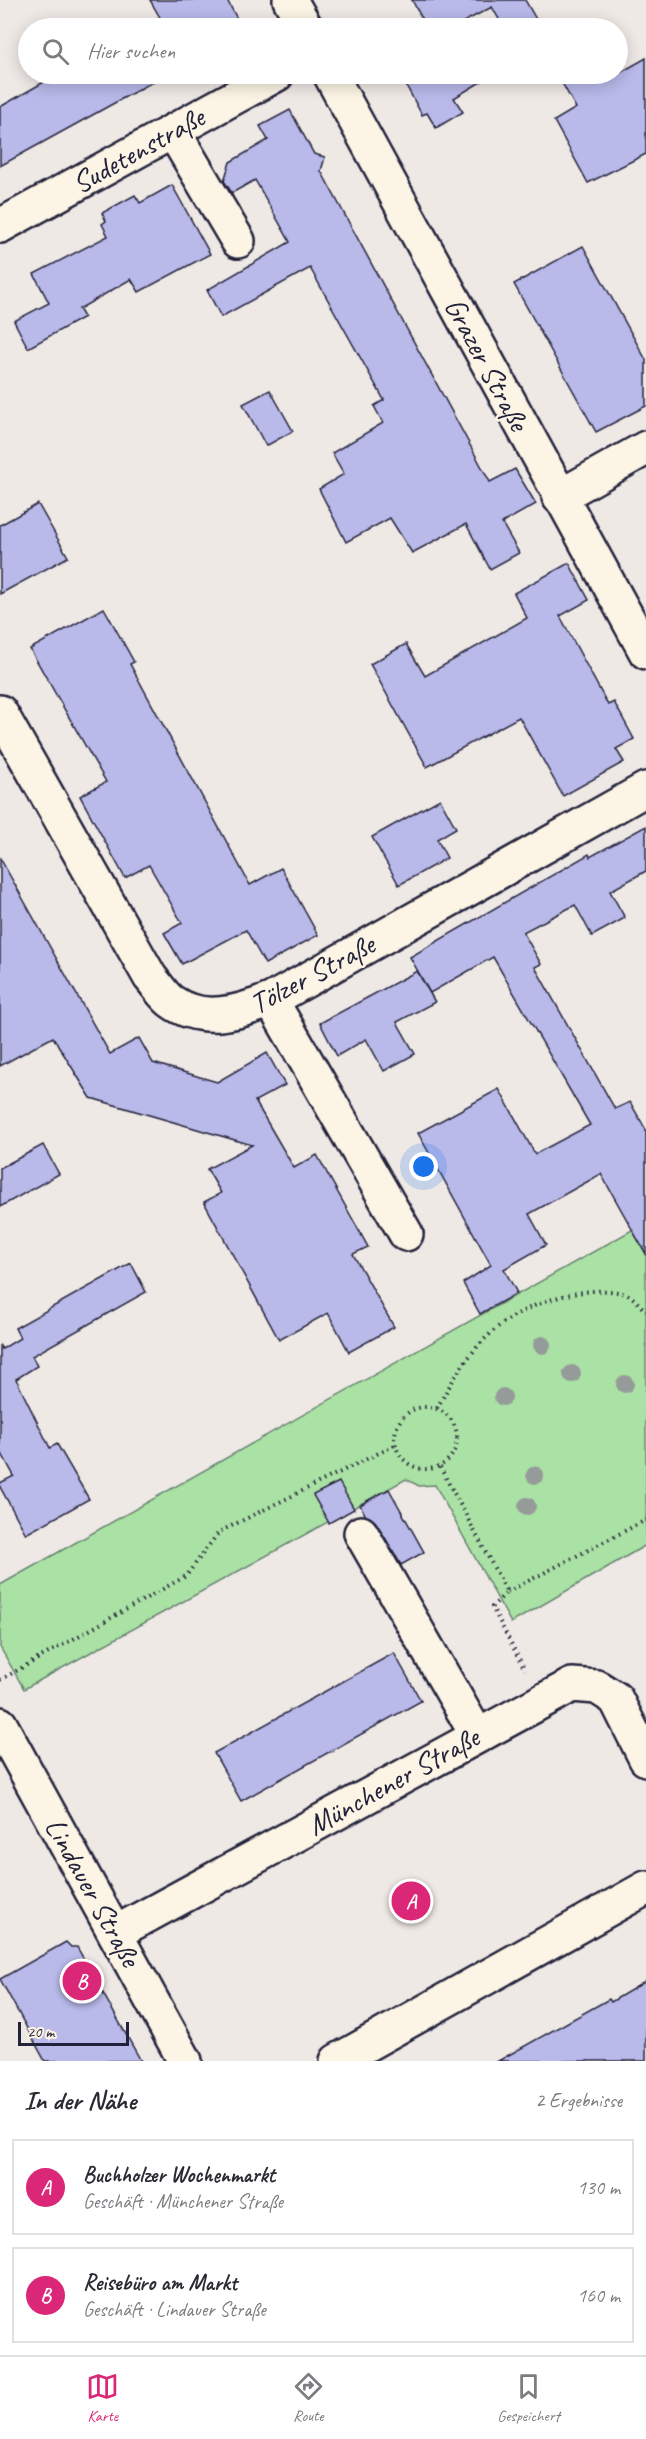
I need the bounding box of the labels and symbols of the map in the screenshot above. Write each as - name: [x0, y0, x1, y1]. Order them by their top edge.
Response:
- street label: Sudetenstraße: [65, 97, 213, 202]
- street label: Grazer Straße: [436, 291, 539, 439]
- street label: Tölzer Straße: [243, 924, 383, 1023]
- your location: [409, 1152, 438, 1181]
- street label: Münchener Straße: [300, 1717, 488, 1844]
- street label: Lindauer Straße: [36, 1811, 151, 1975]
- pin: A: [392, 1878, 430, 1924]
- pin: B: [62, 1958, 101, 2004]
- scale bar: [18, 2019, 129, 2046]

